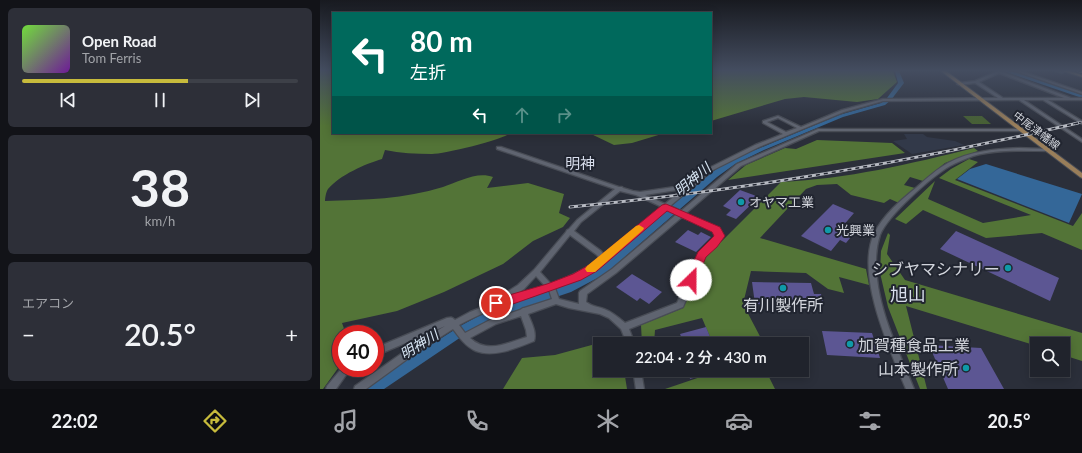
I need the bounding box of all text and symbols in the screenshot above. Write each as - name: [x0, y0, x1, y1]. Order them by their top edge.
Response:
- text: 80 m: [410, 24, 473, 58]
- icon: left: [344, 28, 396, 80]
- text: Open Road: [82, 32, 157, 50]
- text: Tom Ferris: [82, 50, 141, 66]
- text: 左折: [410, 61, 446, 83]
- icon: previous: [57, 89, 79, 111]
- icon: pause: [149, 89, 171, 111]
- icon: next: [241, 89, 263, 111]
- icon: left: [469, 104, 491, 126]
- icon: ahead: [511, 104, 533, 126]
- icon: right: [553, 104, 575, 126]
- street label: 中尾津幡線: [1011, 108, 1063, 152]
- district label: 明神: [565, 154, 595, 172]
- text: 38: [130, 156, 190, 218]
- water label: 明神川: [670, 158, 715, 199]
- place label: オヤマ工業: [749, 194, 814, 210]
- marker: オヤマ工業: [736, 197, 746, 207]
- text: km/h: [145, 213, 175, 229]
- place label: 光興業: [836, 222, 875, 238]
- marker: 光興業: [823, 225, 833, 235]
- position arrow: [670, 259, 712, 301]
- place label: シブヤマシナリー: [872, 259, 1000, 278]
- marker: シブヤマシナリー: [1003, 263, 1013, 273]
- marker: 有川製作所: [778, 283, 788, 293]
- district label: 旭山: [890, 283, 926, 305]
- pin: [479, 286, 513, 320]
- icon: arrive: [485, 292, 507, 314]
- text: エアコン: [22, 295, 74, 311]
- place label: 有川製作所: [743, 295, 823, 314]
- text: 20.5°: [124, 316, 196, 352]
- text: −: [22, 321, 35, 348]
- text: +: [285, 321, 298, 348]
- speed limit sign: 40: [332, 325, 384, 377]
- water label: 明神川: [397, 325, 443, 362]
- place label: 加賀種食品工業: [858, 335, 970, 354]
- map controls: [1030, 337, 1070, 377]
- button: search: [1030, 337, 1070, 377]
- marker: 加賀種食品工業: [845, 339, 855, 349]
- text: 22:04 · 2 分 · 430 m: [635, 348, 767, 366]
- place label: 山本製作所: [878, 359, 958, 378]
- marker: 山本製作所: [961, 363, 971, 373]
- icon: directions: [201, 407, 229, 435]
- icon: music: [332, 407, 360, 435]
- icon: phone: [463, 407, 491, 435]
- icon: climate: [594, 407, 622, 435]
- icon: car: [725, 407, 753, 435]
- icon: filters: [856, 407, 884, 435]
- text: 22:02: [52, 410, 98, 432]
- text: 20.5°: [987, 410, 1030, 432]

